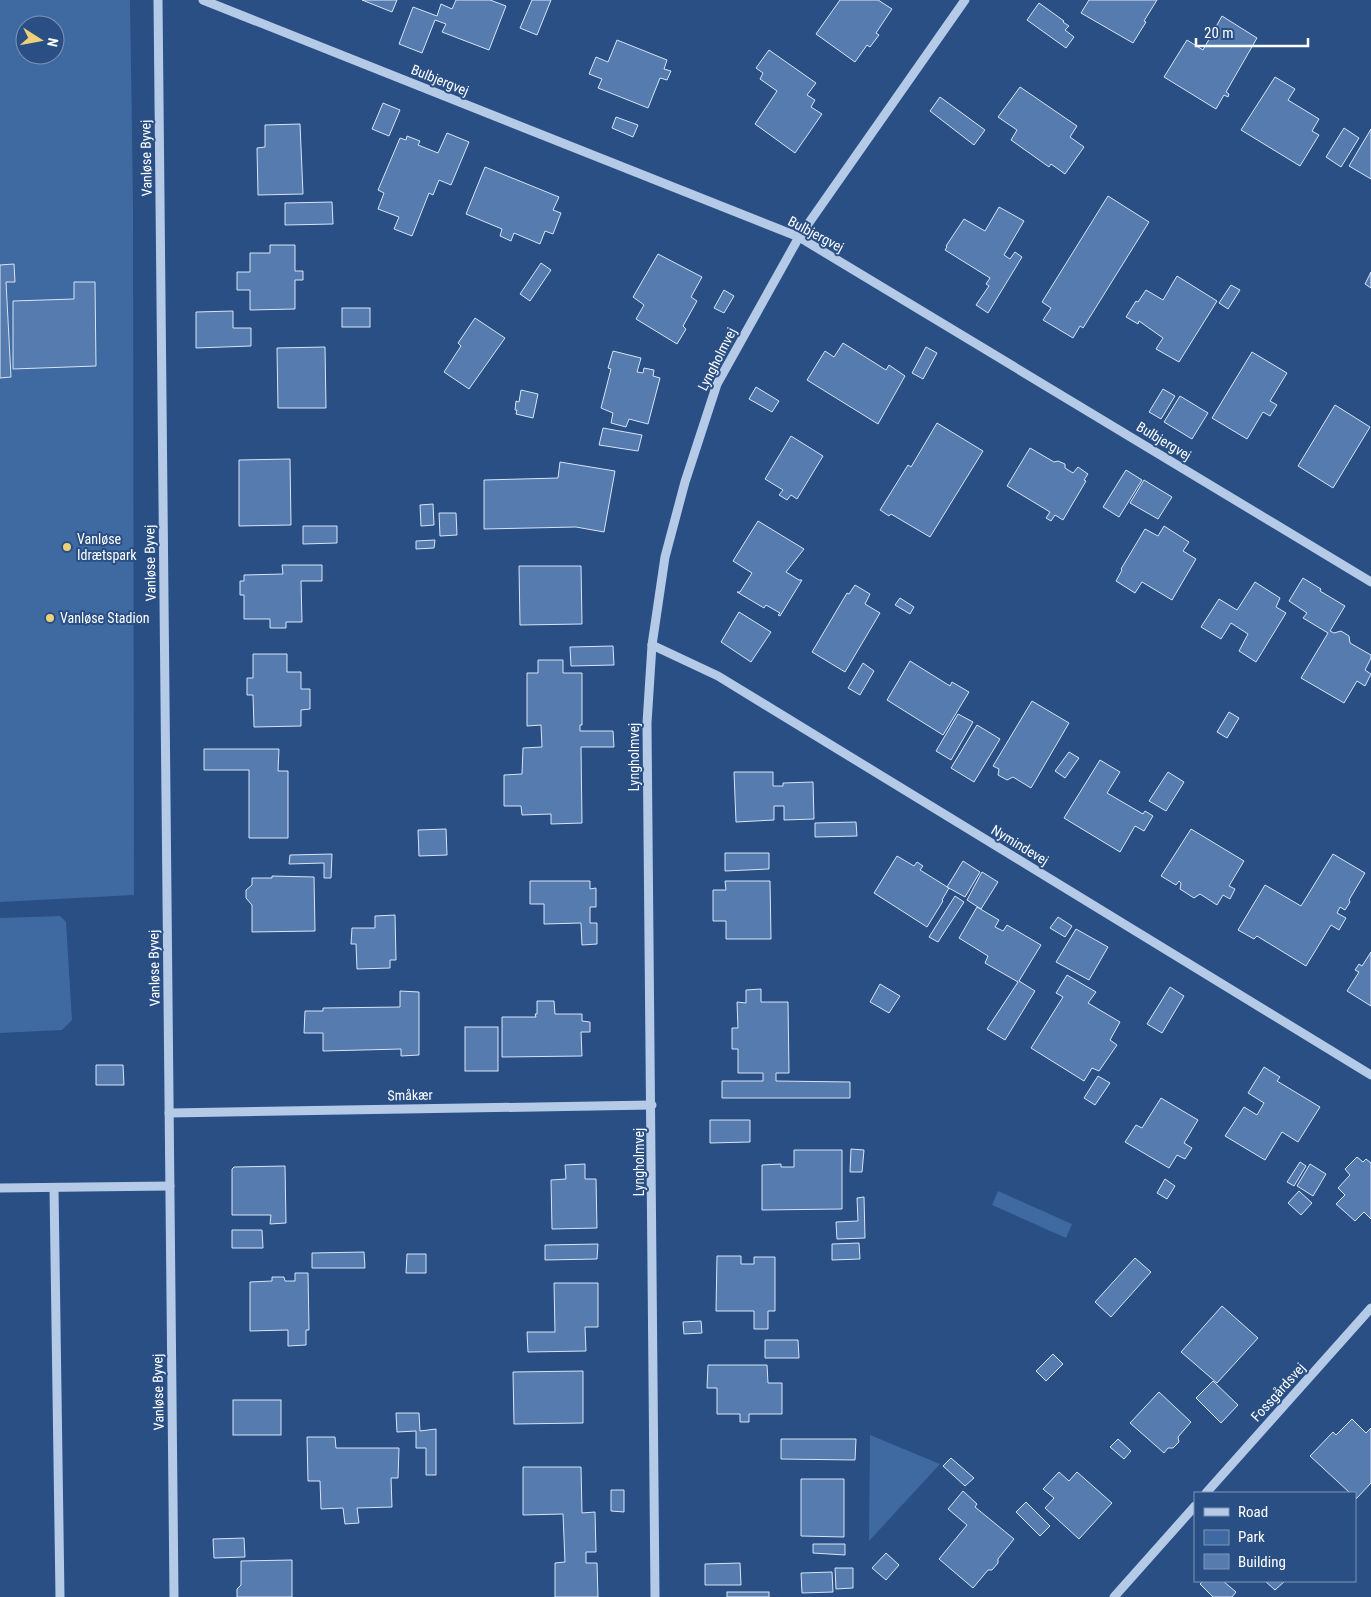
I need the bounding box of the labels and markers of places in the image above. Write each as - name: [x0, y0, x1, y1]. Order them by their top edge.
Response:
- place label: Vanløse Idrætspark: [77, 531, 137, 563]
- marker: Vanløse Idrætspark: [61, 541, 73, 553]
- place label: Vanløse Stadion: [60, 610, 149, 626]
- marker: Vanløse Stadion: [44, 612, 56, 624]

